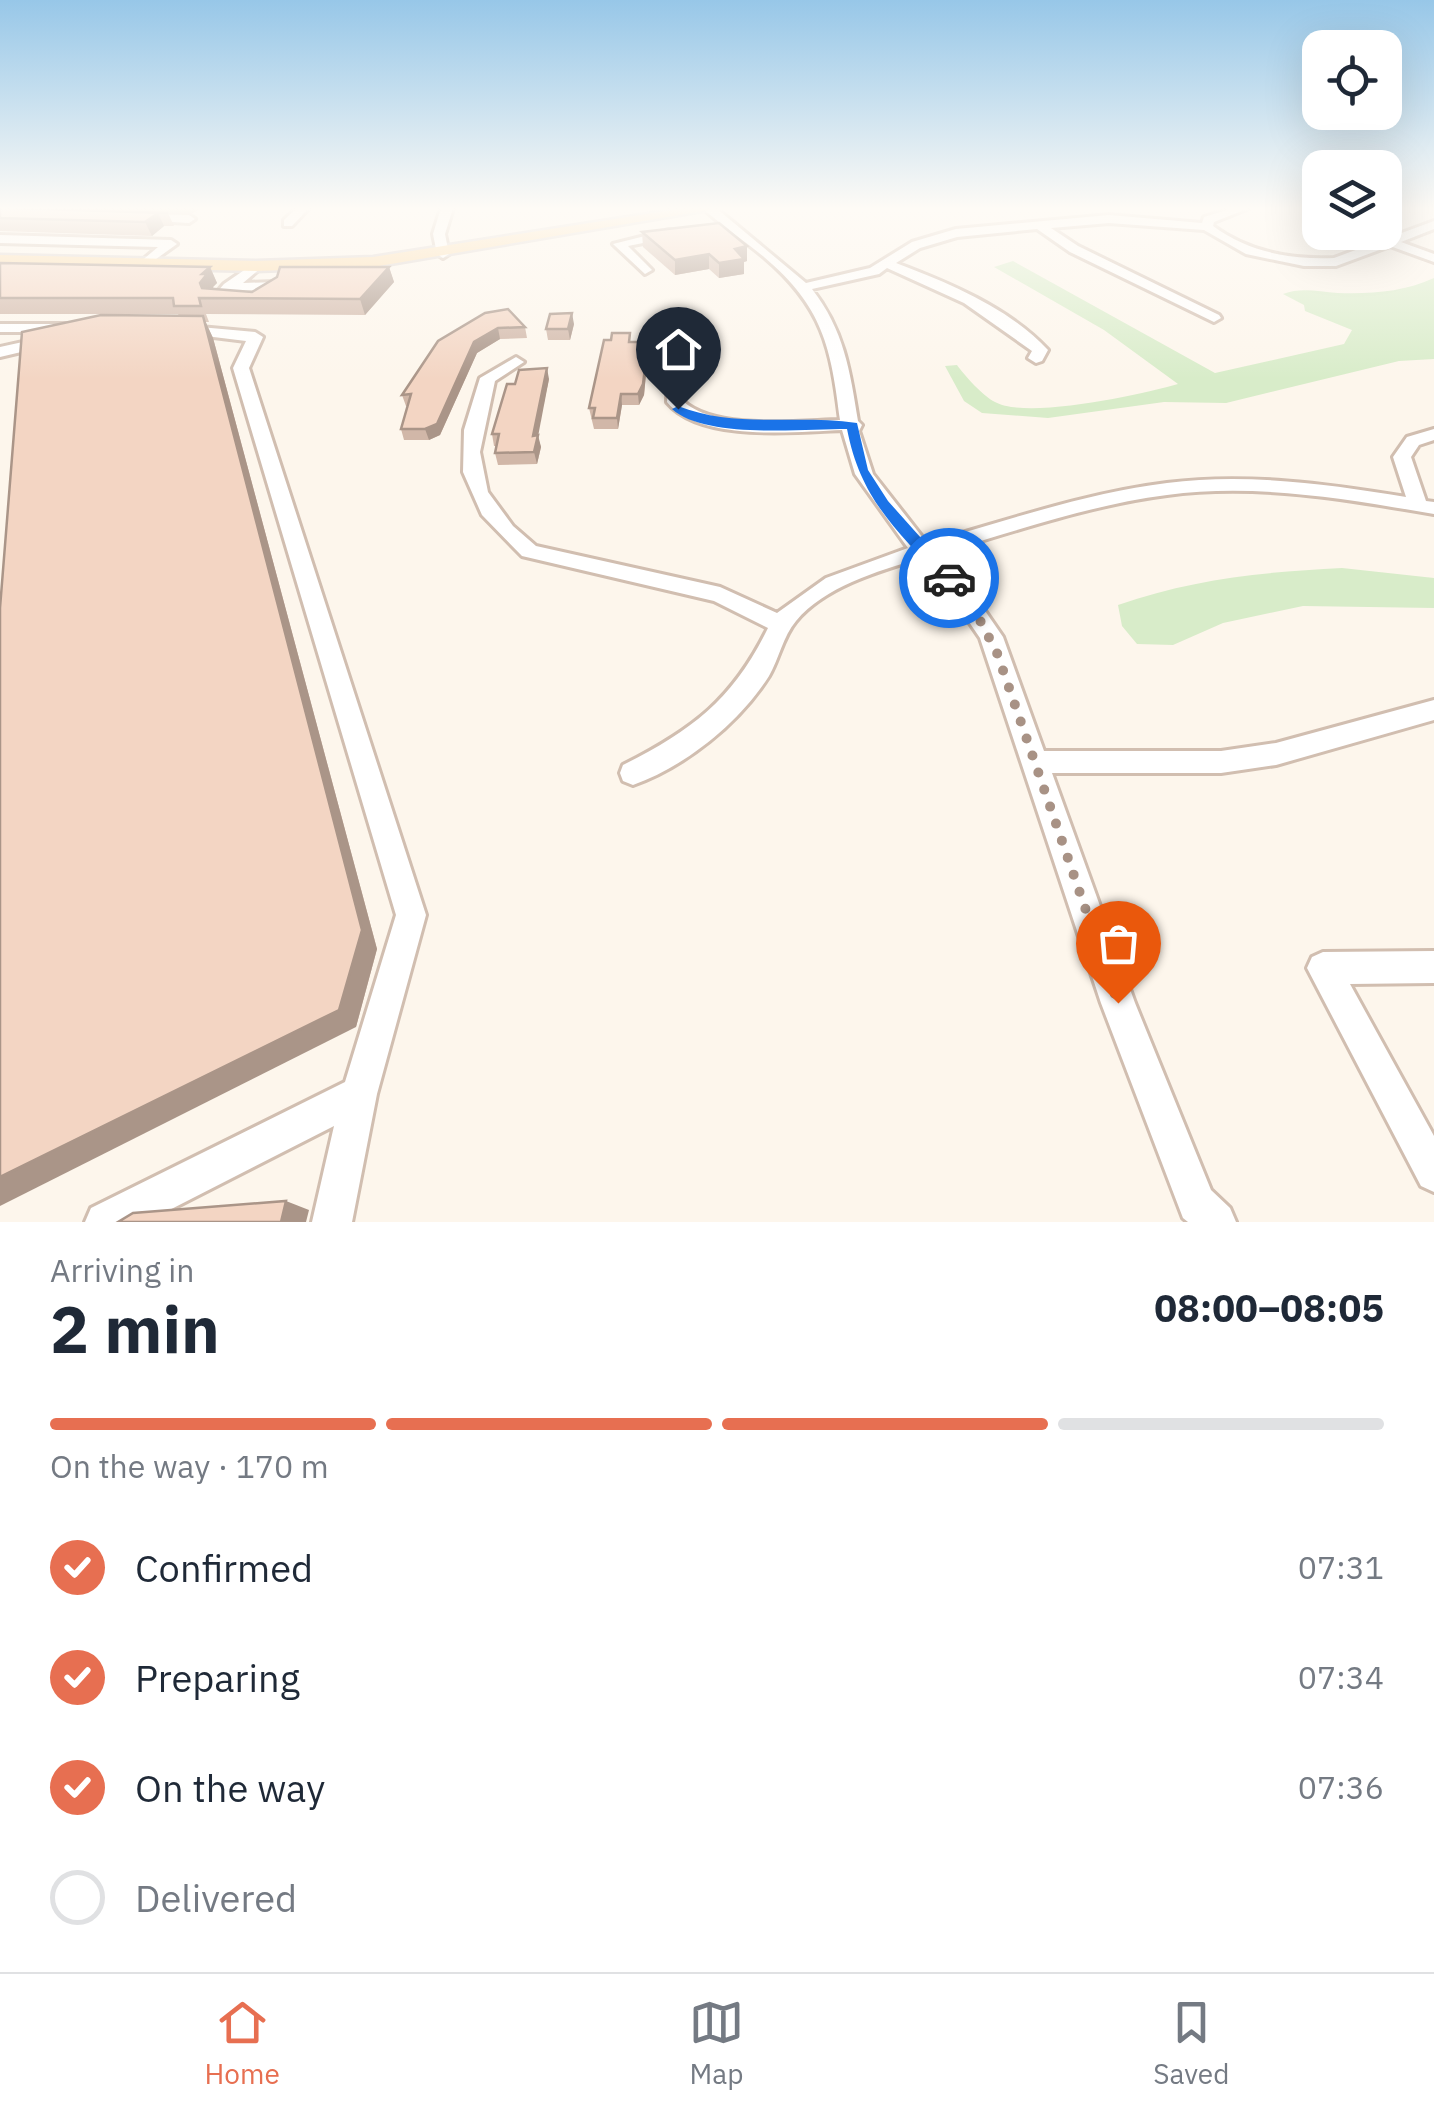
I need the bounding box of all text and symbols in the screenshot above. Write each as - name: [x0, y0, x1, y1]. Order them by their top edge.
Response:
- map controls: [1302, 30, 1402, 250]
- button: locate: [1302, 30, 1402, 130]
- button: layers: [1302, 150, 1402, 250]
- pin: [636, 307, 721, 410]
- icon: home: [651, 322, 706, 377]
- courier: [899, 528, 999, 628]
- icon: car: [922, 551, 977, 606]
- pin: [1076, 901, 1161, 1004]
- icon: bag: [1091, 916, 1146, 971]
- text: Arriving in: [50, 1249, 195, 1291]
- text: 08:00–08:05: [1154, 1283, 1384, 1332]
- text: 2 min: [50, 1286, 220, 1371]
- text: On the way · 170 m: [50, 1445, 329, 1487]
- icon: check: [50, 1540, 105, 1595]
- text: Confirmed: [135, 1543, 313, 1592]
- text: 07:31: [1298, 1546, 1384, 1588]
- icon: check: [50, 1650, 105, 1705]
- text: Preparing: [135, 1653, 300, 1702]
- text: 07:34: [1298, 1656, 1384, 1698]
- icon: check: [50, 1760, 105, 1815]
- text: On the way: [135, 1763, 325, 1812]
- text: 07:36: [1298, 1766, 1384, 1808]
- text: Delivered: [135, 1873, 297, 1922]
- tab: Home: [205, 1995, 280, 2092]
- tab: Map: [689, 1995, 744, 2092]
- tab: Saved: [1153, 1995, 1229, 2092]

